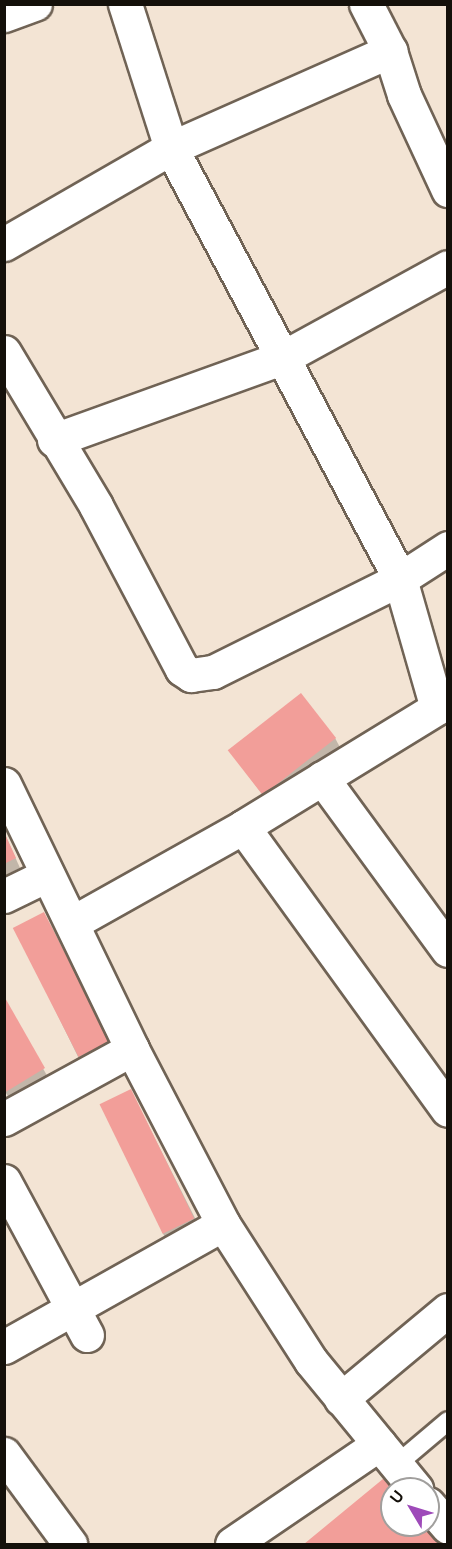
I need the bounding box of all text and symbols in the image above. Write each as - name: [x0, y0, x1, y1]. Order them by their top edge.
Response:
- north arrow: [380, 1477, 440, 1537]
- text: U: [386, 1487, 408, 1507]

